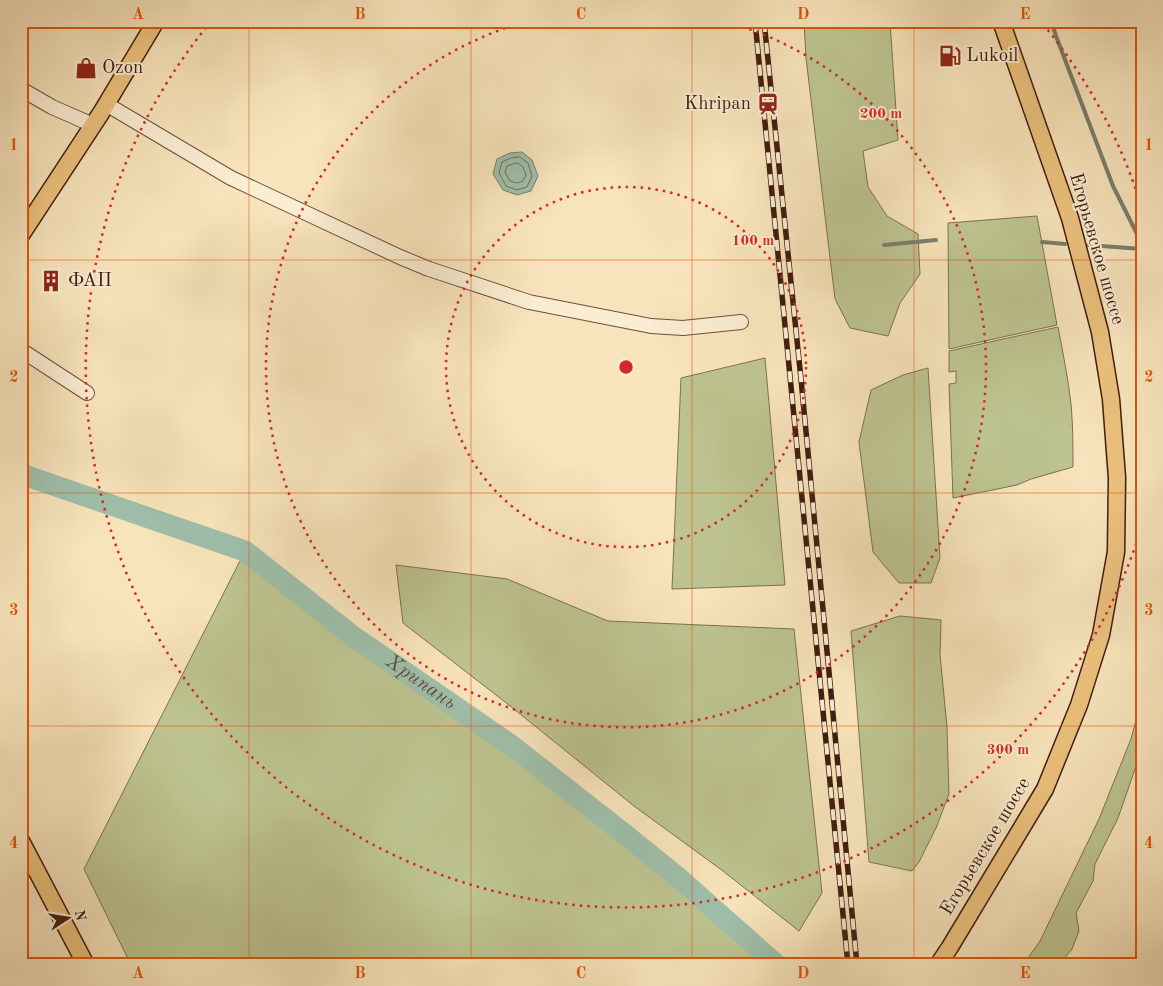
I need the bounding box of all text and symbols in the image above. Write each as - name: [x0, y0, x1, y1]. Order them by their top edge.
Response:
- text: A: [132, 7, 144, 23]
- text: B: [354, 7, 366, 23]
- text: C: [576, 7, 586, 23]
- text: D: [797, 7, 809, 23]
- text: E: [1019, 7, 1031, 23]
- fuel station icon: Lukoil: [937, 43, 963, 69]
- place label: Lukoil: [966, 47, 1018, 66]
- shop icon: Ozon: [73, 55, 99, 81]
- place label: Ozon: [102, 59, 143, 78]
- station icon: Khripan: [755, 91, 781, 117]
- place label: Khripan: [684, 95, 751, 114]
- text: 200 m: [860, 107, 902, 122]
- text: 1: [9, 138, 19, 154]
- text: 1: [1144, 138, 1154, 154]
- street label: Егорьевское шоссе: [1065, 171, 1127, 327]
- text: 100 m: [732, 234, 774, 249]
- building icon: ФАП: [38, 268, 64, 294]
- place label: ФАП: [68, 272, 112, 291]
- centre of rings: [617, 358, 635, 376]
- text: 2: [9, 370, 19, 386]
- text: 2: [1144, 370, 1154, 386]
- text: 3: [9, 603, 19, 619]
- text: 3: [1144, 603, 1154, 619]
- water label: Хрипань: [381, 651, 460, 714]
- text: 300 m: [987, 743, 1029, 758]
- street label: Егорьевское шоссе: [937, 775, 1035, 919]
- text: 4: [9, 836, 19, 852]
- text: 4: [1144, 836, 1154, 852]
- north arrow: [42, 894, 92, 944]
- text: N: [72, 909, 88, 922]
- text: A: [132, 966, 144, 982]
- text: B: [354, 966, 366, 982]
- text: C: [576, 966, 586, 982]
- text: D: [797, 966, 809, 982]
- text: E: [1019, 966, 1031, 982]

